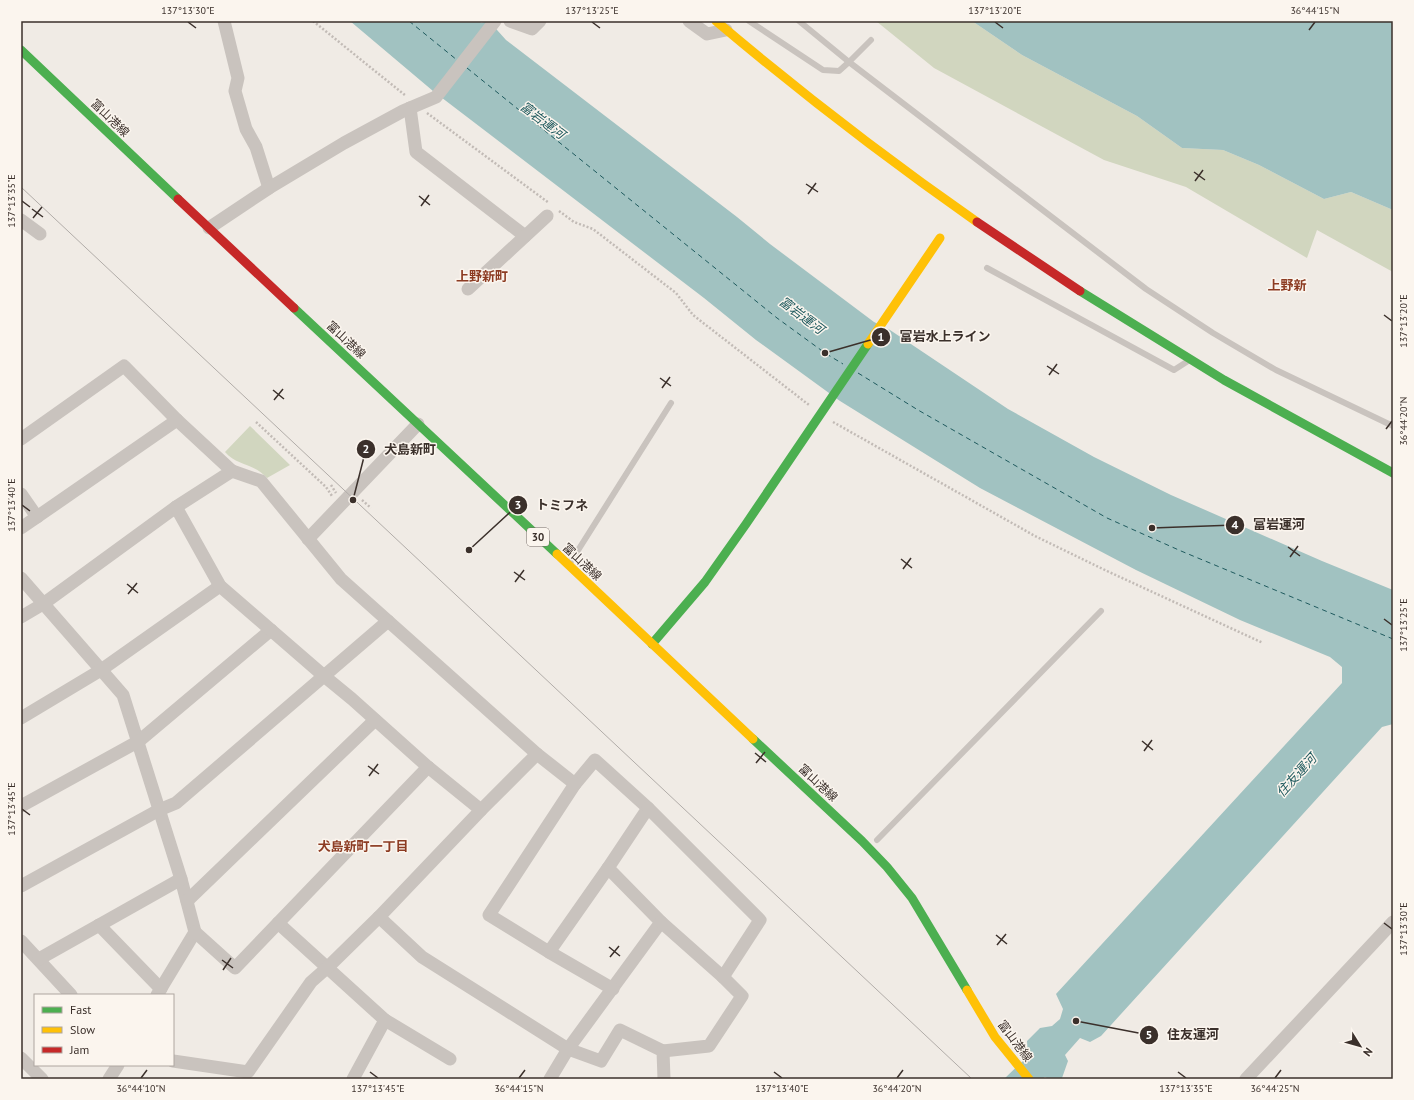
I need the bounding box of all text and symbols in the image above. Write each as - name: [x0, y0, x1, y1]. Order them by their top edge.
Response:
- text: 137°13'30"E: [161, 4, 215, 17]
- text: 137°13'25"E: [565, 4, 619, 17]
- text: 137°13'20"E: [968, 4, 1022, 17]
- text: 36°44'15"N: [1290, 4, 1340, 17]
- street label: 富山港線: [88, 96, 133, 140]
- water label: 富岩運河: [517, 98, 571, 145]
- text: 137°13'35"E: [5, 174, 18, 228]
- district label: 上野新町: [456, 268, 508, 285]
- district label: 上野新: [1267, 277, 1307, 294]
- water label: 富岩運河: [776, 293, 830, 340]
- text: 137°13'20"E: [1397, 294, 1410, 348]
- street label: 富山港線: [324, 318, 369, 361]
- callout: 富岩水上ライン: [871, 324, 998, 349]
- text: 富岩水上ライン: [899, 328, 991, 345]
- text: 1: [878, 329, 884, 344]
- text: 36°44'20"N: [1397, 396, 1410, 446]
- callout: 犬島新町: [356, 437, 444, 462]
- text: 2: [363, 441, 369, 456]
- text: 犬島新町: [384, 441, 436, 458]
- text: 137°13'40"E: [5, 478, 18, 532]
- callout: トミフネ: [508, 493, 596, 518]
- text: 3: [515, 497, 521, 512]
- text: トミフネ: [536, 497, 588, 514]
- callout: 富岩運河: [1225, 512, 1313, 537]
- text: 富岩運河: [1253, 516, 1305, 533]
- text: 4: [1232, 517, 1239, 532]
- road number: 30: [527, 528, 549, 546]
- street label: 富山港線: [560, 540, 605, 583]
- text: 137°13'25"E: [1397, 598, 1410, 652]
- water label: 住友運河: [1273, 748, 1322, 800]
- street label: 富山港線: [796, 761, 841, 804]
- text: 137°13'45"E: [5, 782, 18, 836]
- district label: 犬島新町一丁目: [317, 838, 409, 855]
- text: 137°13'30"E: [1397, 902, 1410, 956]
- legend: [34, 994, 174, 1066]
- text: Fast: [70, 1002, 91, 1017]
- street label: 富山港線: [995, 1017, 1036, 1064]
- text: Slow: [70, 1022, 95, 1037]
- callout: 住友運河: [1139, 1022, 1227, 1047]
- text: 住友運河: [1167, 1026, 1219, 1043]
- north arrow: [1340, 1026, 1380, 1066]
- text: 5: [1146, 1027, 1152, 1042]
- text: Jam: [69, 1042, 89, 1057]
- text: N: [1360, 1045, 1376, 1059]
- text: 36°44'10"N: [116, 1082, 166, 1095]
- text: 137°13'45"E: [351, 1082, 405, 1095]
- text: 36°44'15"N: [494, 1082, 544, 1095]
- text: 137°13'40"E: [755, 1082, 809, 1095]
- text: 36°44'20"N: [872, 1082, 922, 1095]
- text: 137°13'35"E: [1159, 1082, 1213, 1095]
- text: 36°44'25"N: [1250, 1082, 1300, 1095]

